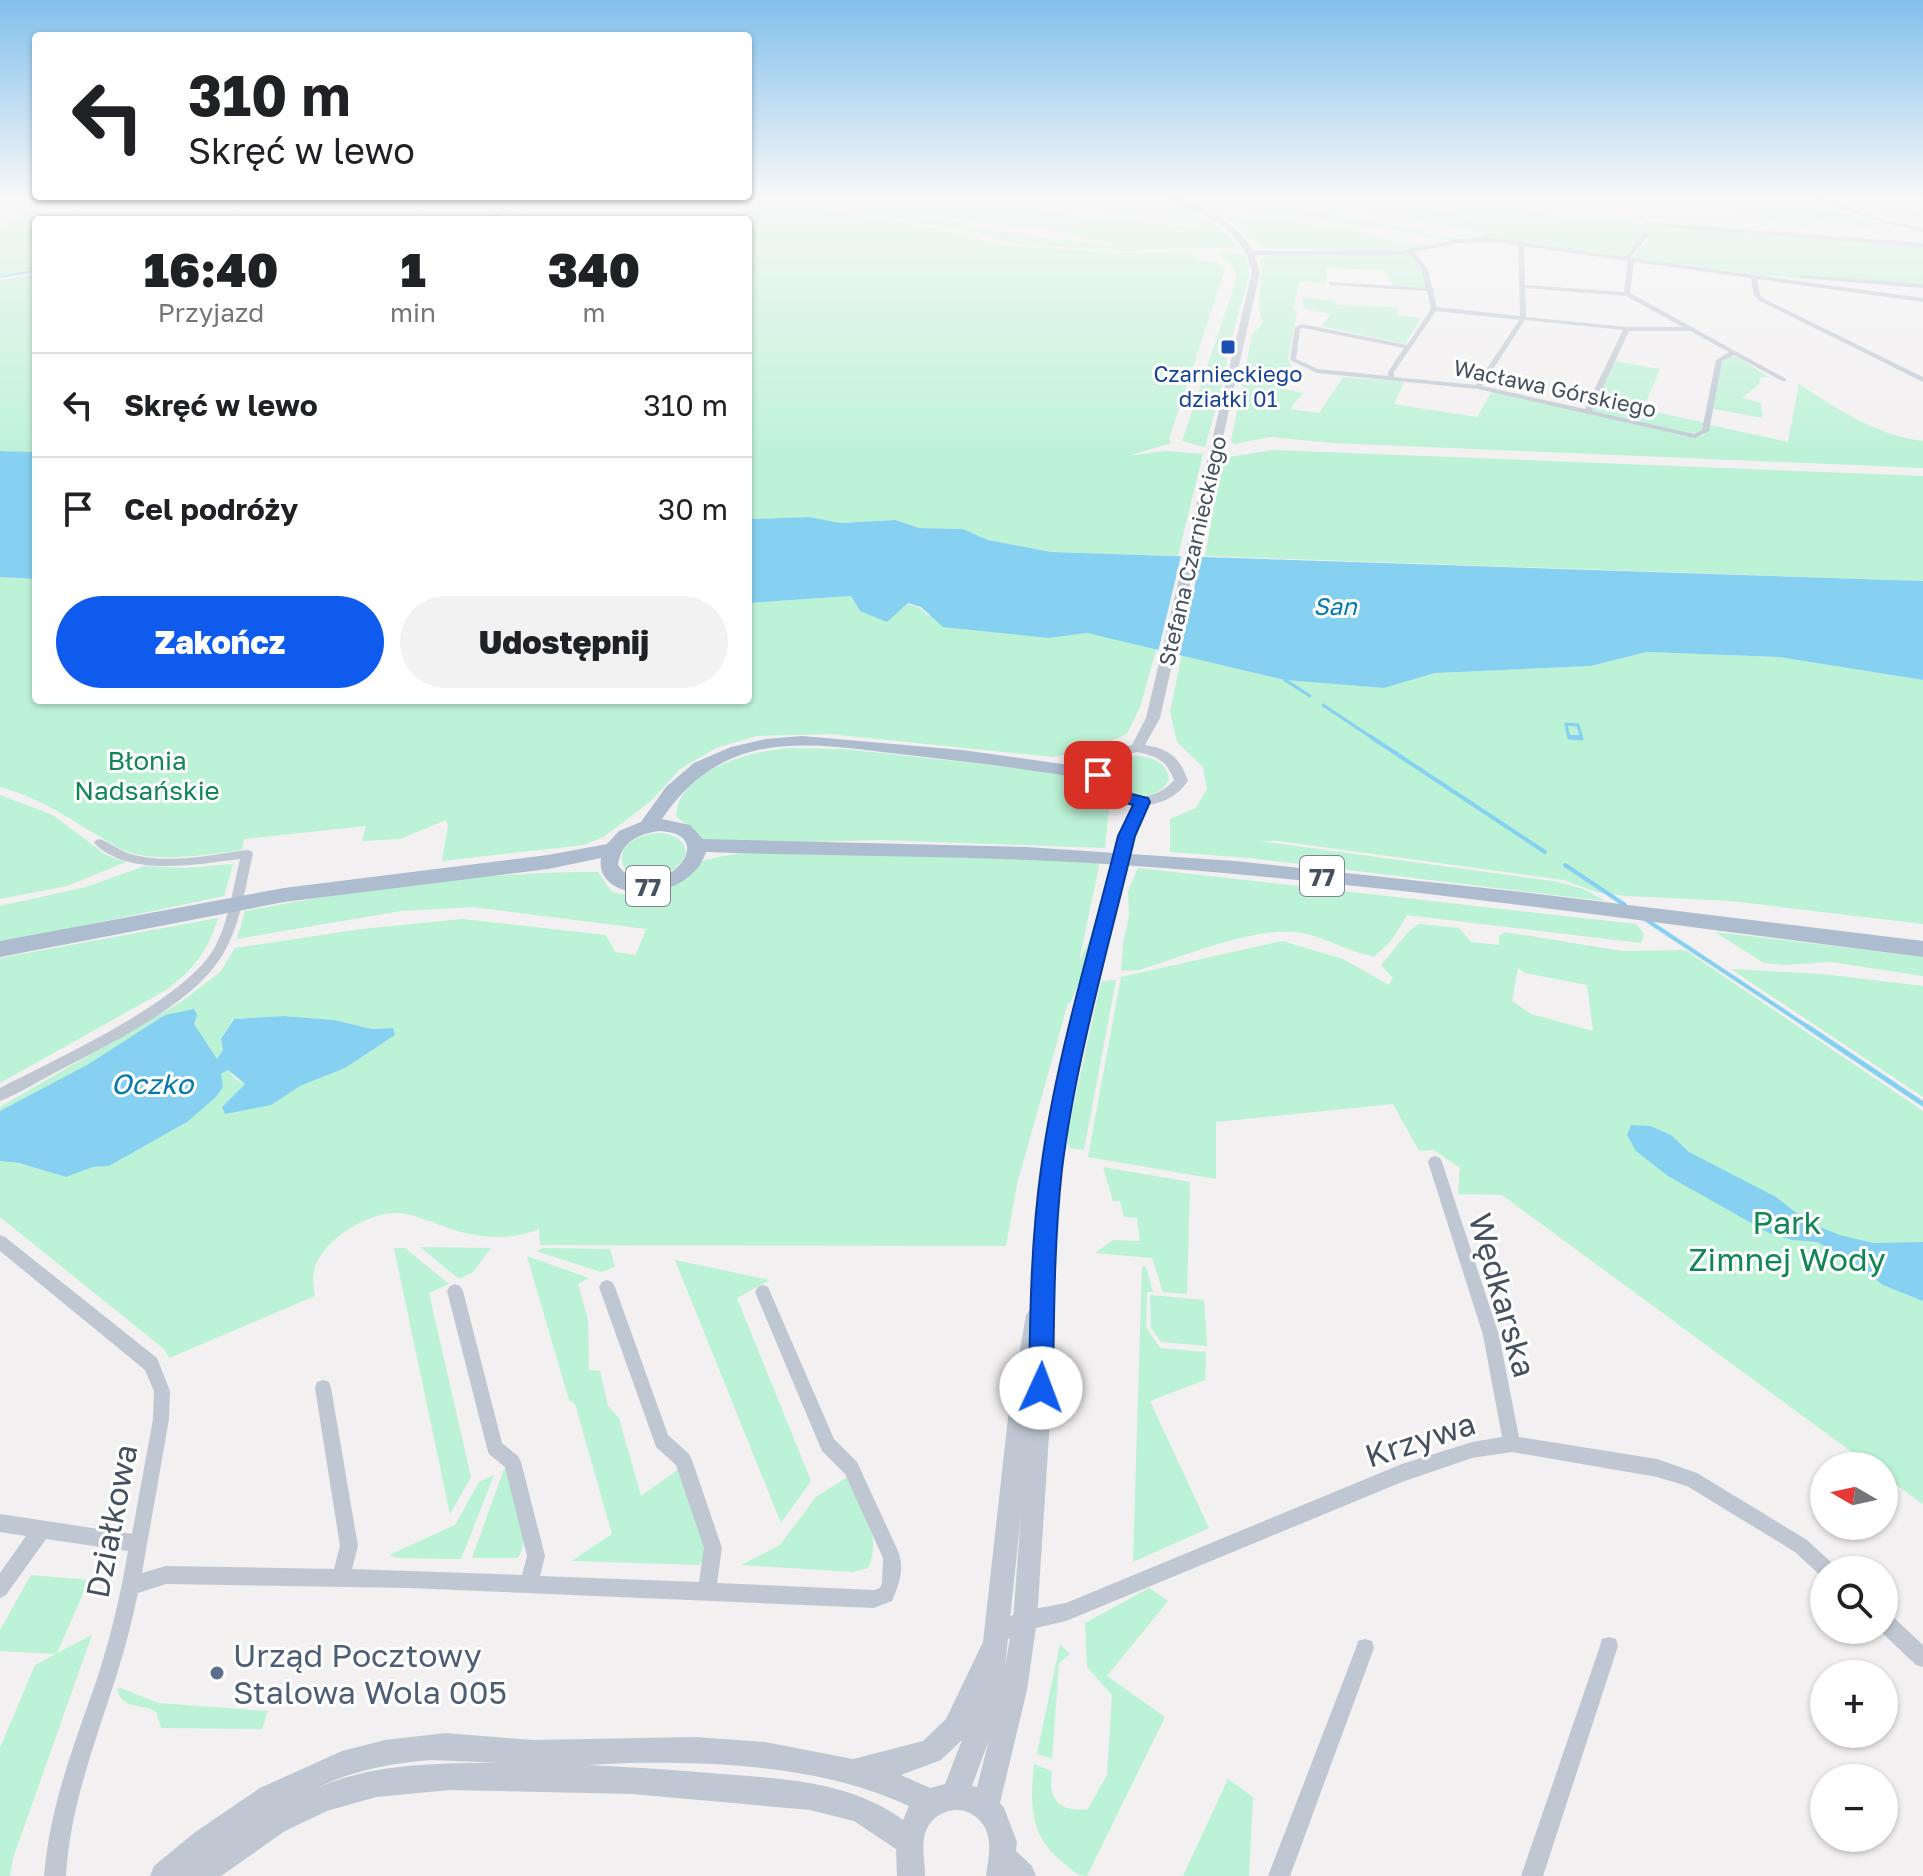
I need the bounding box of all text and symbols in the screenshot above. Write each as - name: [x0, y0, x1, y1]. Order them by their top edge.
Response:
- text: 310 m: [188, 61, 350, 128]
- icon: left: [56, 64, 160, 168]
- text: Skręć w lewo: [188, 129, 415, 172]
- text: 16:40: [144, 240, 278, 298]
- text: 1: [400, 240, 426, 298]
- text: 340: [548, 240, 640, 298]
- text: Przyjazd: [158, 297, 264, 328]
- text: min: [390, 297, 436, 328]
- text: m: [583, 297, 606, 328]
- marker: Czarnieckiego działki 01: [1219, 338, 1237, 356]
- street label: Wacława Górskiego: [1451, 353, 1659, 423]
- place label: Czarnieckiego działki 01: [1154, 360, 1302, 412]
- icon: left: [56, 383, 100, 427]
- text: Skręć w lewo: [124, 387, 318, 423]
- text: 310 m: [643, 387, 728, 423]
- street label: Stefana Czarnieckiego: [1152, 433, 1232, 669]
- icon: arrive: [56, 487, 100, 531]
- text: Cel podróży: [124, 491, 298, 527]
- text: 30 m: [658, 491, 728, 527]
- water label: San: [1313, 591, 1358, 620]
- button: Zakończ: [56, 596, 384, 688]
- button: Udostępnij: [400, 596, 728, 688]
- pin: [1064, 741, 1132, 809]
- park label: Błonia Nadsańskie: [74, 745, 220, 806]
- icon: arrive: [1076, 753, 1120, 797]
- road number: 77: [1300, 856, 1344, 896]
- road number: 77: [626, 866, 670, 906]
- water label: Oczko: [111, 1067, 195, 1100]
- park label: Park Zimnej Wody: [1688, 1203, 1886, 1278]
- street label: Wędkarska: [1461, 1209, 1545, 1381]
- position arrow: [999, 1346, 1083, 1430]
- street label: Krzywa: [1360, 1403, 1480, 1475]
- street label: Działkowa: [78, 1441, 144, 1601]
- north arrow: [1810, 1452, 1898, 1540]
- map controls: [1810, 1452, 1898, 1852]
- button: search: [1810, 1556, 1898, 1644]
- place label: Urząd Pocztowy Stalowa Wola 005: [233, 1636, 507, 1711]
- button: +: [1810, 1660, 1898, 1748]
- marker: Urząd Pocztowy Stalowa Wola 005: [208, 1664, 226, 1682]
- button: −: [1810, 1764, 1898, 1852]

